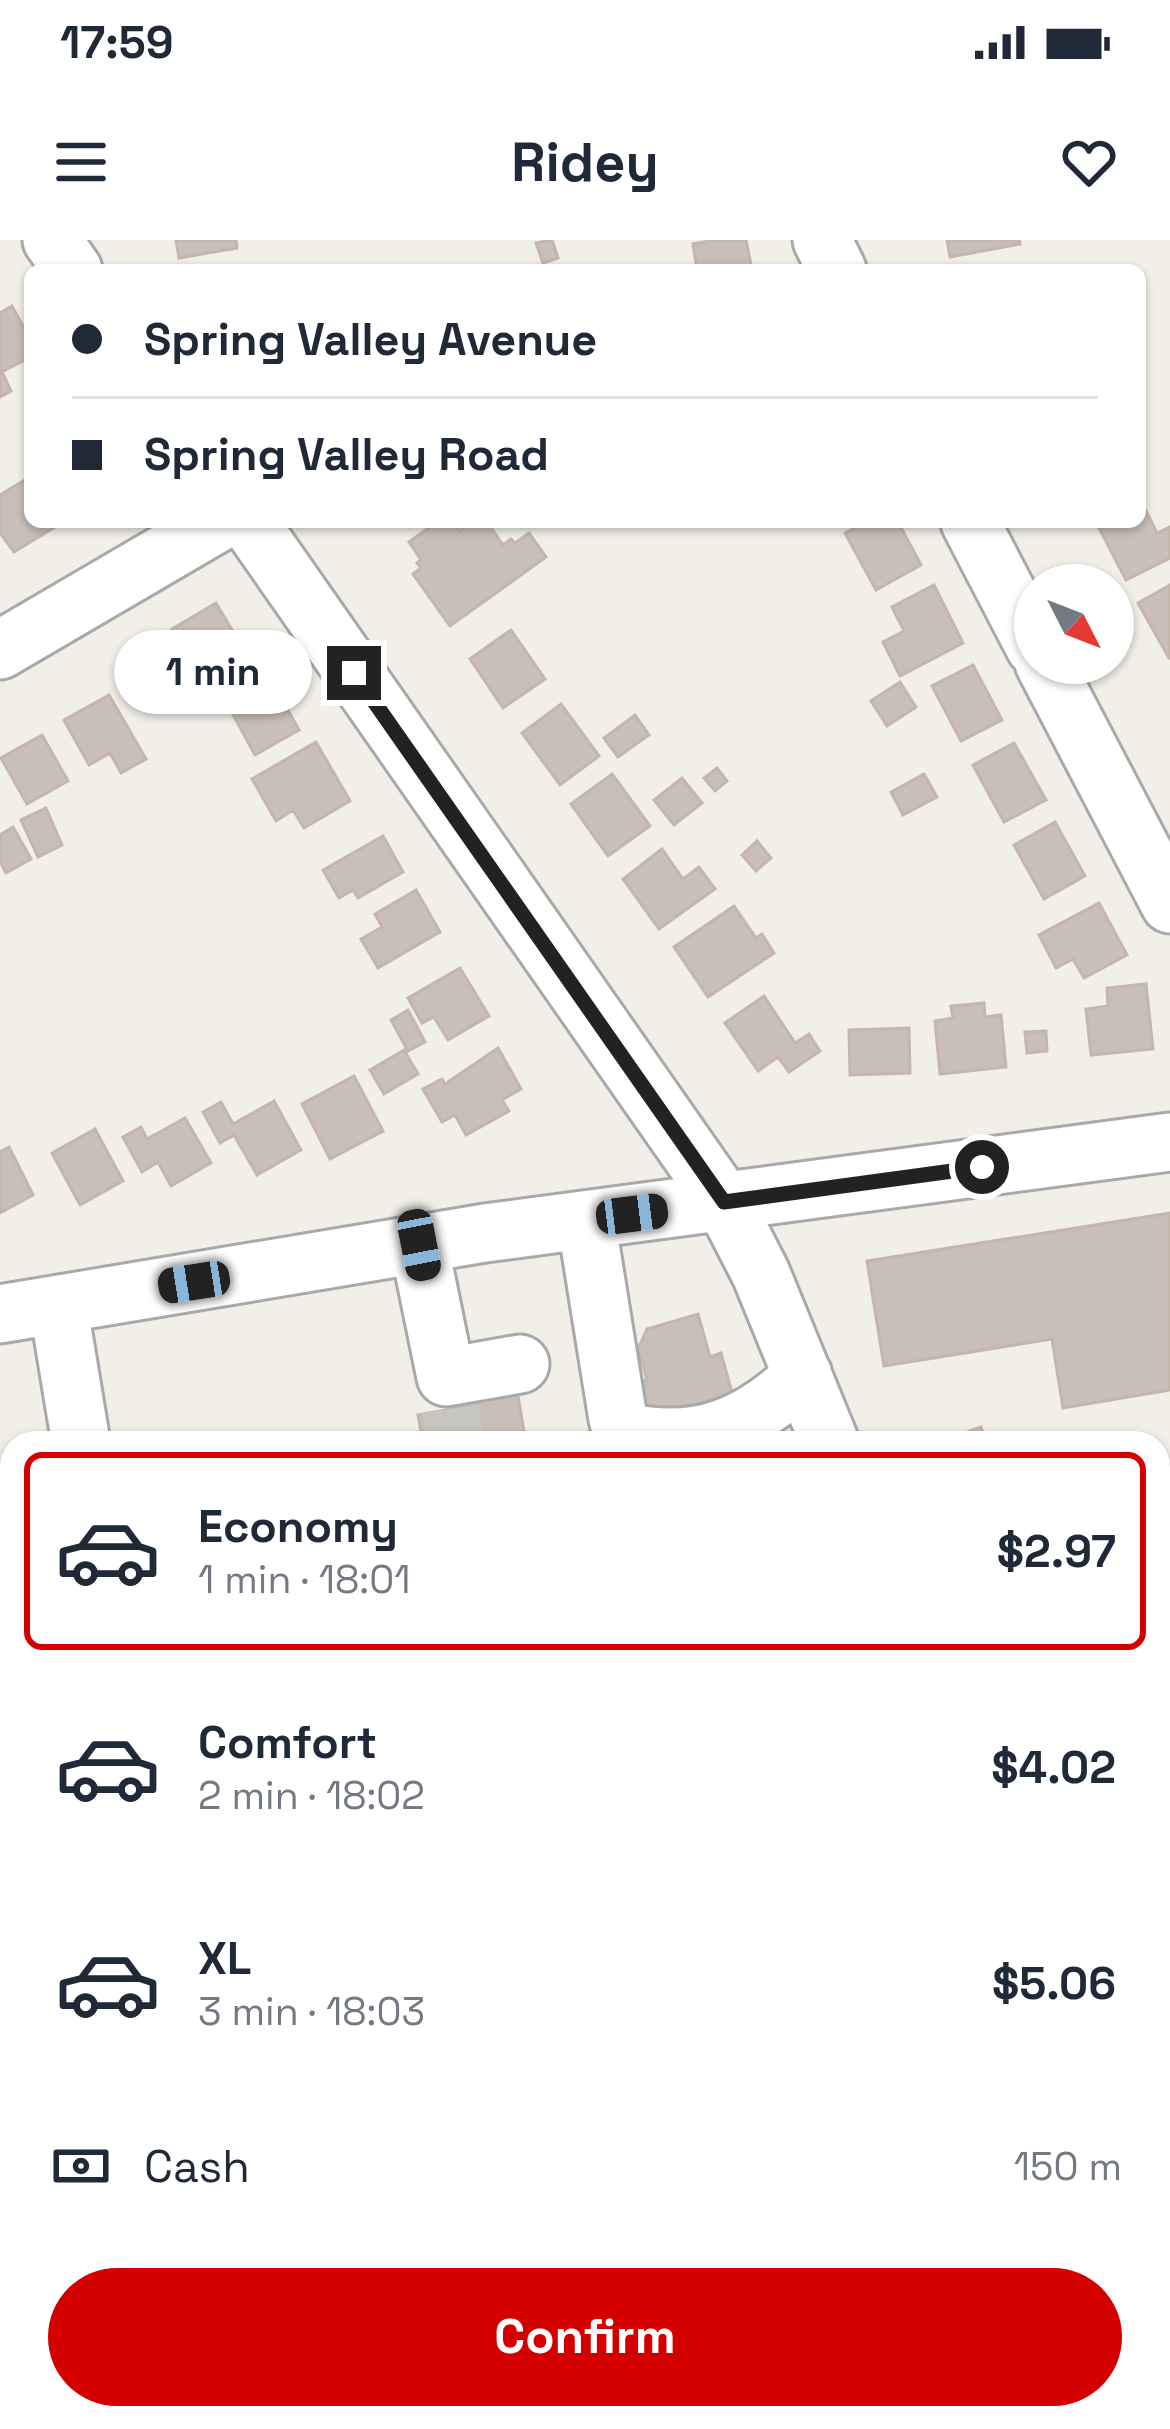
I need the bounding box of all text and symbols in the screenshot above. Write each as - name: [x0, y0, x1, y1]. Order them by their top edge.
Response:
- text: 17:59: [60, 14, 174, 71]
- text: Ridey: [511, 128, 659, 197]
- icon: menu: [48, 129, 114, 195]
- icon: heart: [1056, 129, 1122, 195]
- text: Spring Valley Avenue: [144, 311, 597, 368]
- text: Spring Valley Road: [144, 426, 549, 483]
- north arrow: [1014, 564, 1134, 684]
- map controls: [1014, 564, 1134, 684]
- callout: 1 min: [114, 631, 312, 715]
- route end: [327, 646, 381, 700]
- text: 1 min: [165, 647, 261, 696]
- route start: [955, 1140, 1009, 1194]
- car: [594, 1192, 670, 1236]
- car: [394, 1206, 444, 1284]
- car: [156, 1259, 232, 1305]
- icon: car: [54, 1497, 162, 1605]
- text: Economy: [198, 1498, 398, 1555]
- text: $2.97: [997, 1523, 1116, 1580]
- text: 1 min · 18:01: [198, 1555, 410, 1604]
- icon: car: [54, 1713, 162, 1821]
- text: Comfort: [198, 1714, 377, 1771]
- text: $4.02: [991, 1739, 1116, 1796]
- text: 2 min · 18:02: [198, 1771, 425, 1820]
- icon: car: [54, 1929, 162, 2037]
- text: XL: [198, 1930, 251, 1987]
- text: $5.06: [992, 1955, 1116, 2012]
- text: 3 min · 18:03: [198, 1987, 425, 2036]
- icon: cash: [48, 2133, 114, 2199]
- text: Cash: [144, 2138, 250, 2195]
- text: 150 m: [1014, 2142, 1122, 2191]
- button: Confirm: [48, 2268, 1122, 2406]

